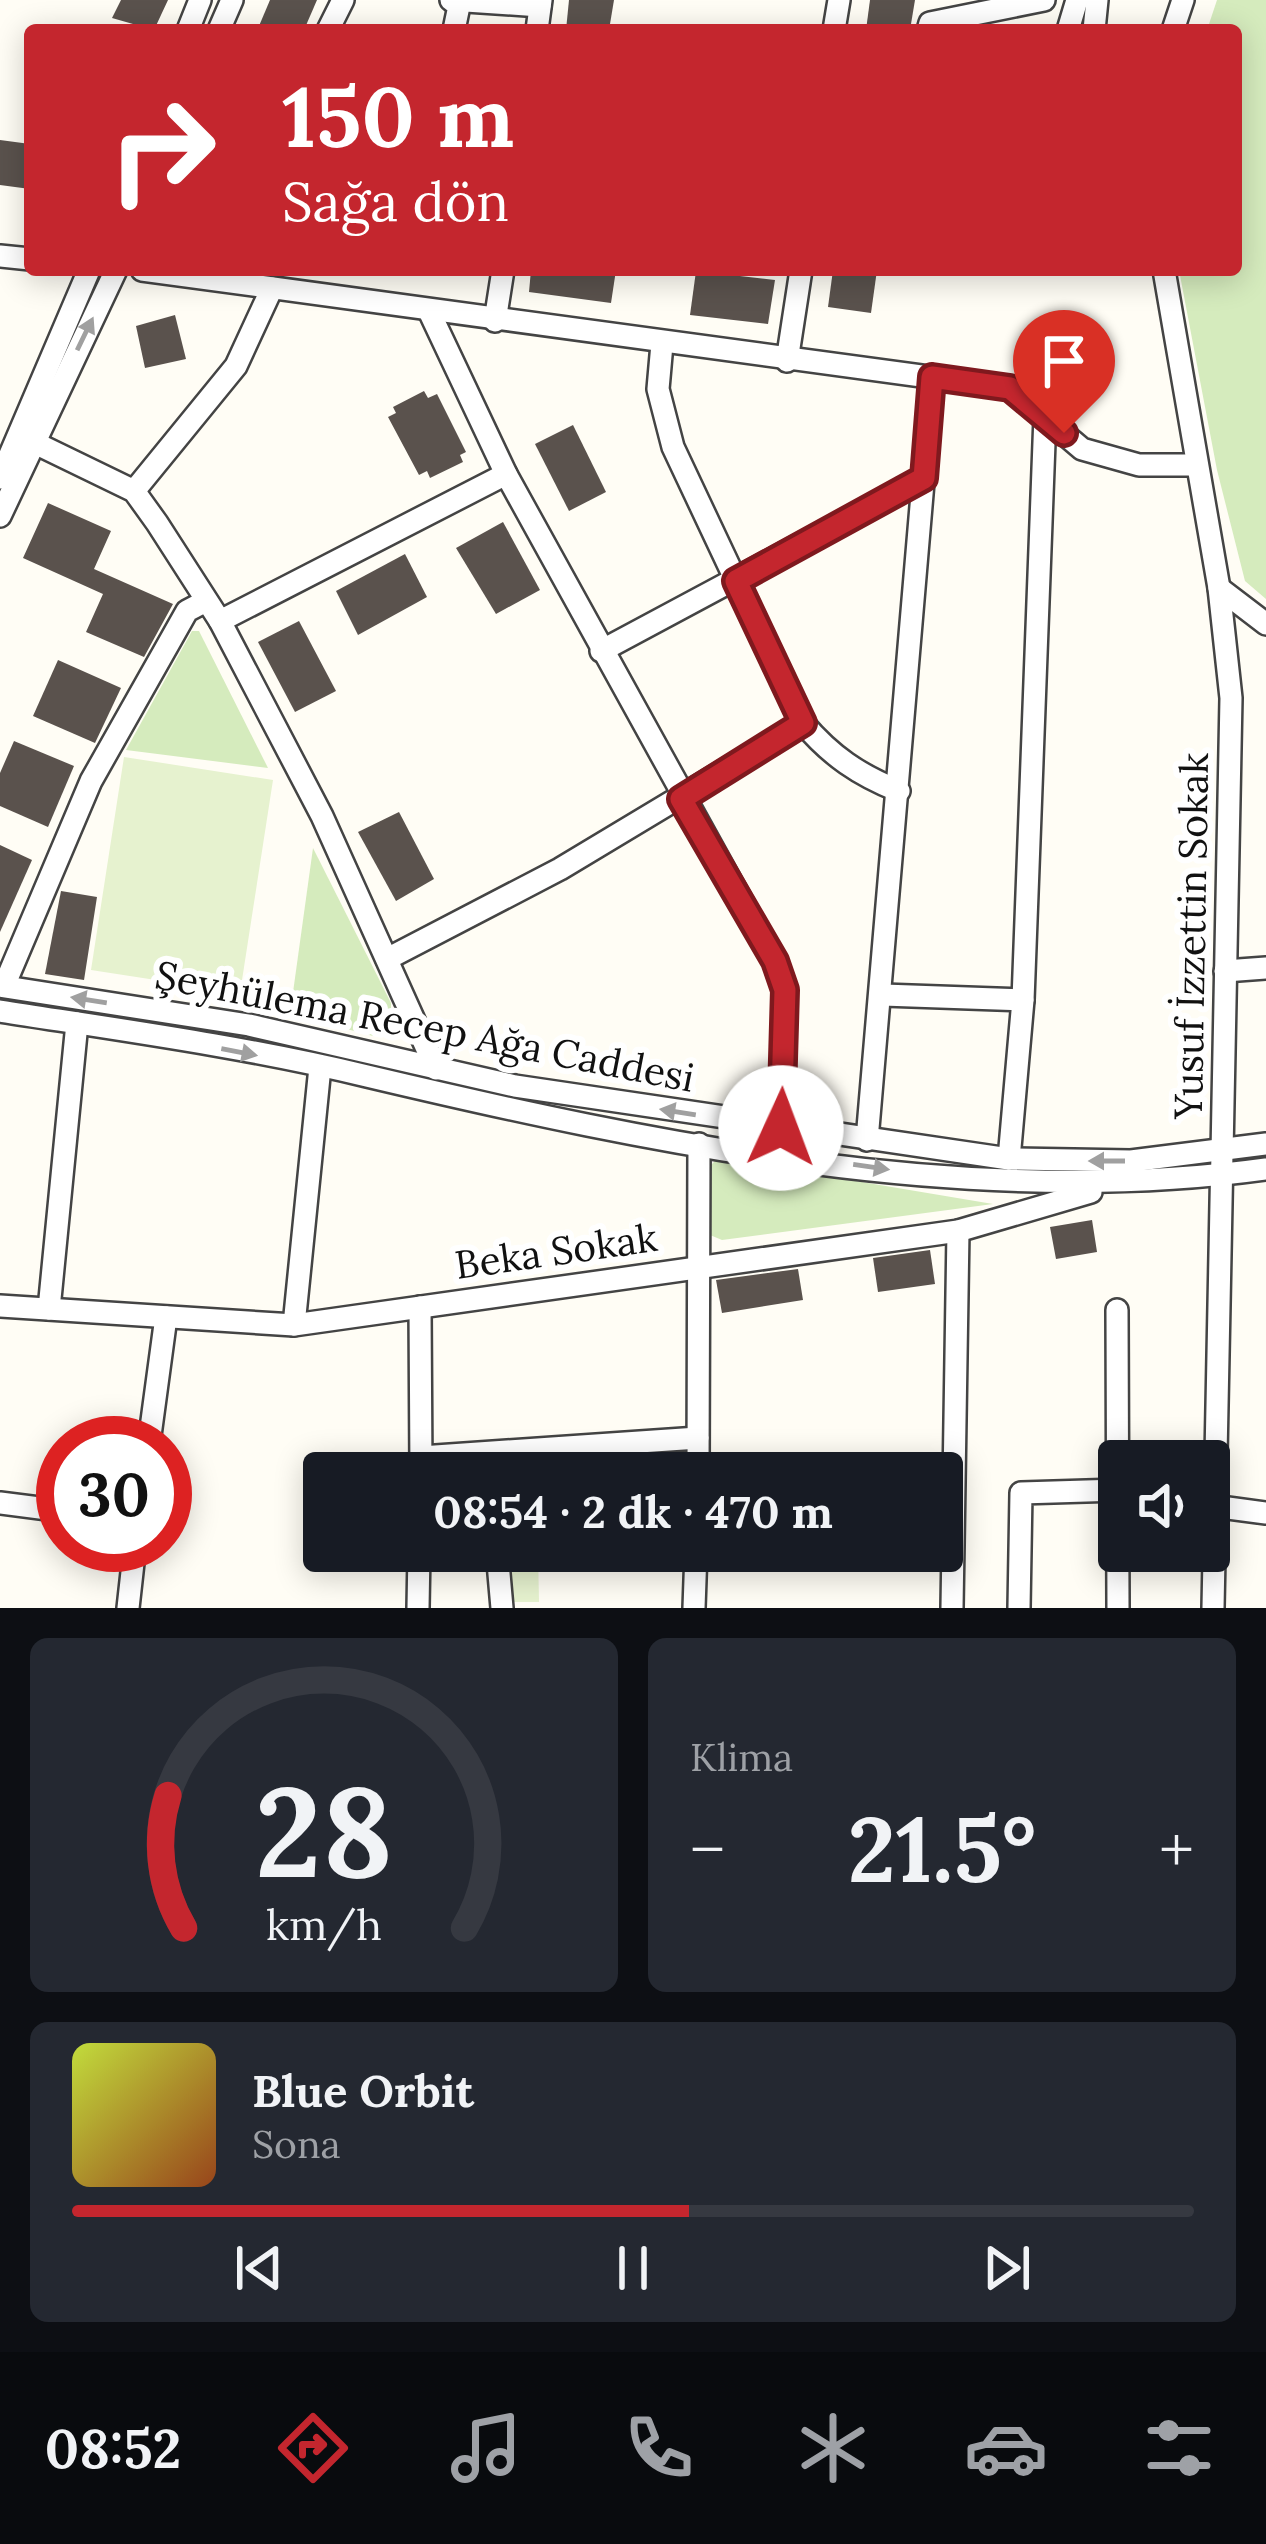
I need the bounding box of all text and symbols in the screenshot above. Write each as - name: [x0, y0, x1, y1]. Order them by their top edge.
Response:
- text: 150 m: [282, 62, 514, 170]
- icon: right: [84, 72, 240, 228]
- text: Sağa dön: [282, 167, 509, 236]
- pin: [1013, 310, 1115, 433]
- one-way arrow: [75, 316, 95, 351]
- icon: arrive: [1031, 328, 1097, 394]
- street label: Yusuf İzzettin Sokak: [1163, 752, 1219, 1121]
- street label: Şeyhülema Recep Ağa Caddesi: [151, 949, 699, 1103]
- one-way arrow: [70, 990, 108, 1009]
- one-way arrow: [221, 1043, 259, 1062]
- position arrow: [718, 1065, 844, 1191]
- one-way arrow: [659, 1102, 697, 1120]
- one-way arrow: [1087, 1151, 1125, 1171]
- one-way arrow: [852, 1158, 890, 1177]
- street label: Beka Sokak: [452, 1212, 660, 1290]
- speed limit sign: 30: [36, 1416, 192, 1572]
- map controls: [1098, 1440, 1230, 1572]
- button: sound: [1098, 1440, 1230, 1572]
- text: 08:54 · 2 dk · 470 m: [433, 1483, 833, 1540]
- text: Klima: [690, 1732, 793, 1782]
- text: 28: [255, 1751, 393, 1911]
- text: 21.5°: [848, 1791, 1036, 1907]
- text: −: [690, 1807, 725, 1891]
- text: +: [1159, 1807, 1194, 1891]
- text: km/h: [266, 1897, 382, 1952]
- text: Blue Orbit: [252, 2062, 474, 2119]
- text: Sona: [252, 2119, 341, 2169]
- icon: previous: [226, 2235, 292, 2301]
- icon: pause: [600, 2235, 666, 2301]
- icon: next: [974, 2235, 1040, 2301]
- icon: directions: [271, 2406, 355, 2490]
- icon: music: [444, 2406, 528, 2490]
- icon: phone: [617, 2406, 701, 2490]
- icon: climate: [791, 2406, 875, 2490]
- icon: car: [964, 2406, 1048, 2490]
- icon: filters: [1137, 2406, 1221, 2490]
- text: 08:52: [45, 2414, 181, 2483]

